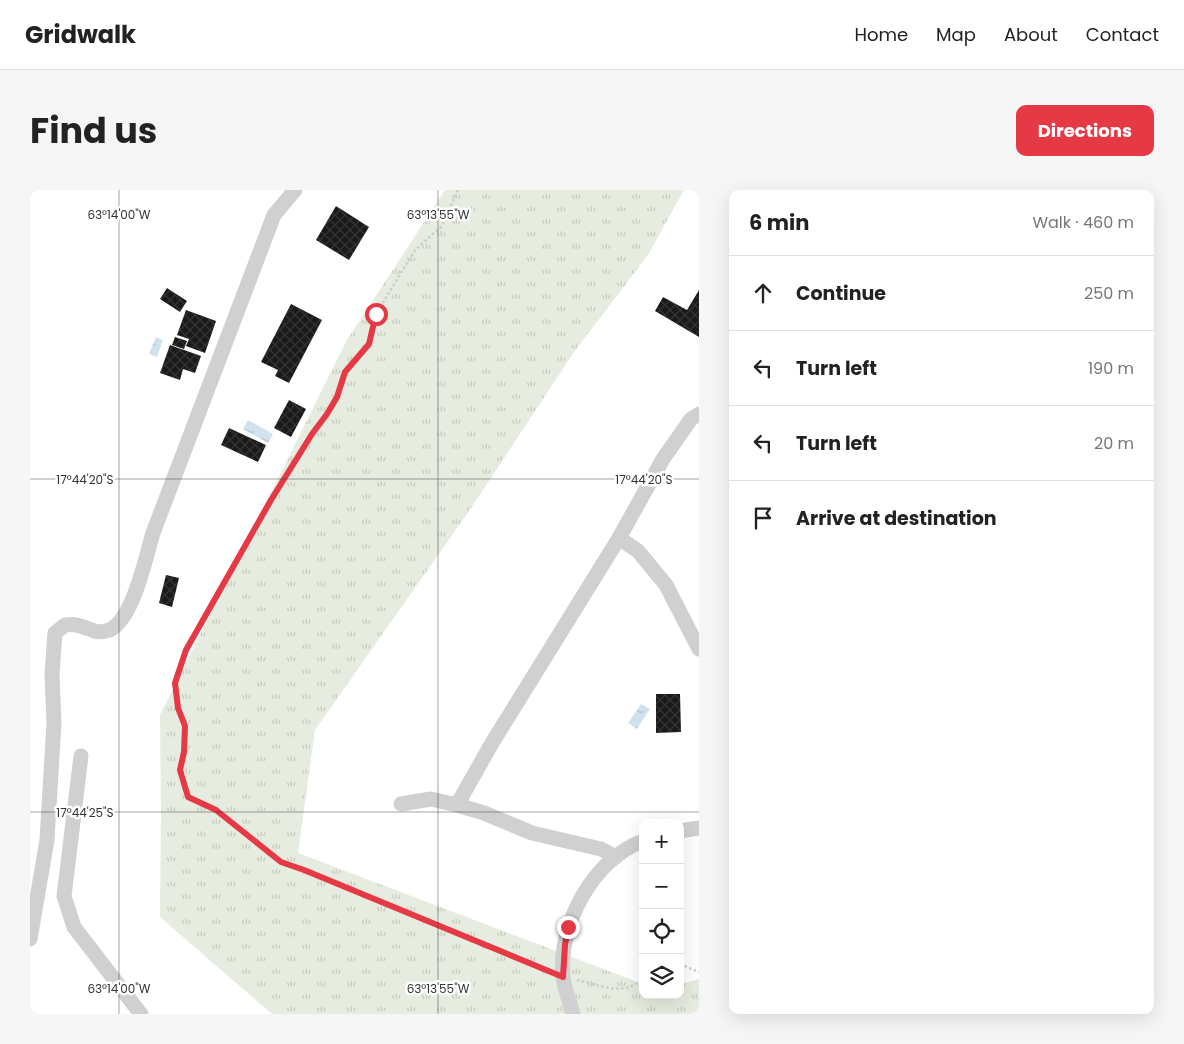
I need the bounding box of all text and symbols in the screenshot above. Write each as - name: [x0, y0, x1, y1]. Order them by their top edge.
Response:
- text: Gridwalk: [25, 18, 136, 51]
- text: Home: [854, 22, 908, 47]
- text: Map: [936, 22, 976, 47]
- text: About: [1004, 22, 1058, 47]
- text: Contact: [1086, 22, 1159, 47]
- button: Directions: [1016, 105, 1154, 156]
- text: Find us: [30, 106, 157, 155]
- text: 63°14'00"W: [87, 206, 151, 223]
- text: 63°13'55"W: [407, 206, 470, 223]
- text: 6 min: [749, 208, 809, 237]
- text: Walk · 460 m: [1032, 211, 1134, 234]
- icon: ahead: [749, 279, 777, 307]
- text: Continue: [796, 280, 886, 307]
- text: 250 m: [1084, 282, 1134, 305]
- route start: [365, 303, 388, 326]
- icon: left: [749, 354, 777, 382]
- text: Turn left: [796, 355, 877, 382]
- text: 190 m: [1088, 357, 1134, 380]
- icon: left: [749, 429, 777, 457]
- text: Turn left: [796, 430, 877, 457]
- text: 20 m: [1094, 432, 1134, 455]
- text: 17°44'20"S: [56, 471, 114, 488]
- text: 17°44'20"S: [615, 471, 673, 488]
- icon: arrive: [749, 504, 777, 532]
- text: Arrive at destination: [796, 505, 997, 532]
- text: 17°44'25"S: [56, 804, 114, 821]
- map controls: [639, 819, 684, 999]
- button: +: [639, 819, 684, 864]
- button: −: [639, 864, 684, 909]
- button: locate: [639, 909, 684, 954]
- route end: [557, 916, 580, 939]
- button: layers: [639, 954, 684, 999]
- text: 63°14'00"W: [87, 980, 151, 997]
- text: 63°13'55"W: [407, 980, 470, 997]

